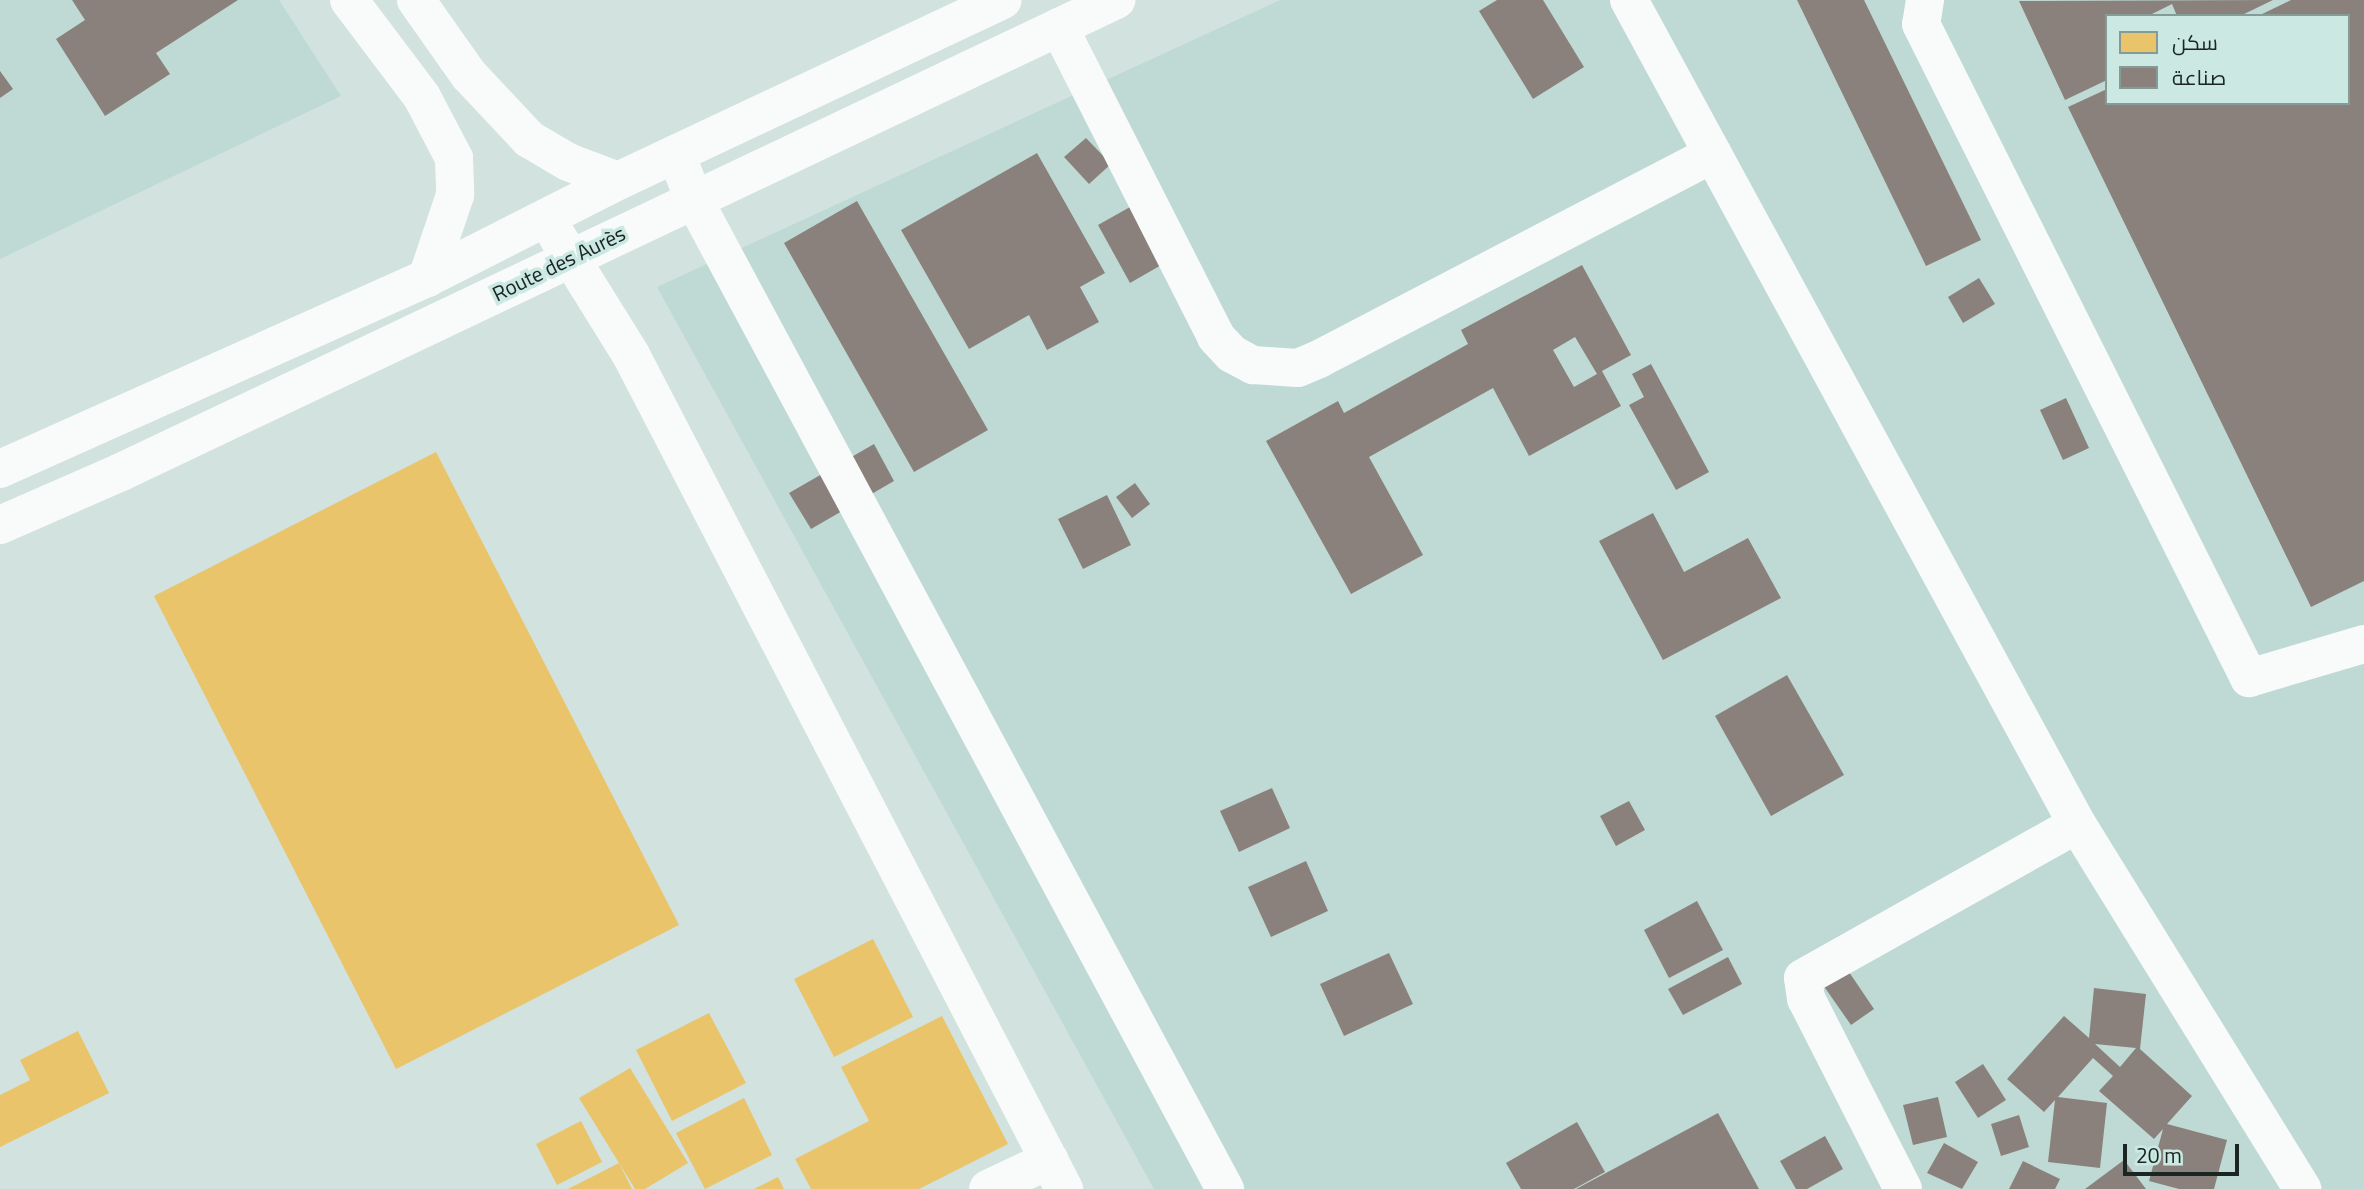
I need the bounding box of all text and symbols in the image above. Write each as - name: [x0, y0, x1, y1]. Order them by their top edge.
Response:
- legend: [2105, 14, 2350, 105]
- text: سكن: [2172, 23, 2218, 62]
- text: صناعة: [2172, 58, 2226, 97]
- street label: Route des Aurès: [488, 221, 630, 307]
- scale bar: [2126, 1130, 2242, 1174]
- text: 20 m: [2136, 1136, 2182, 1175]

